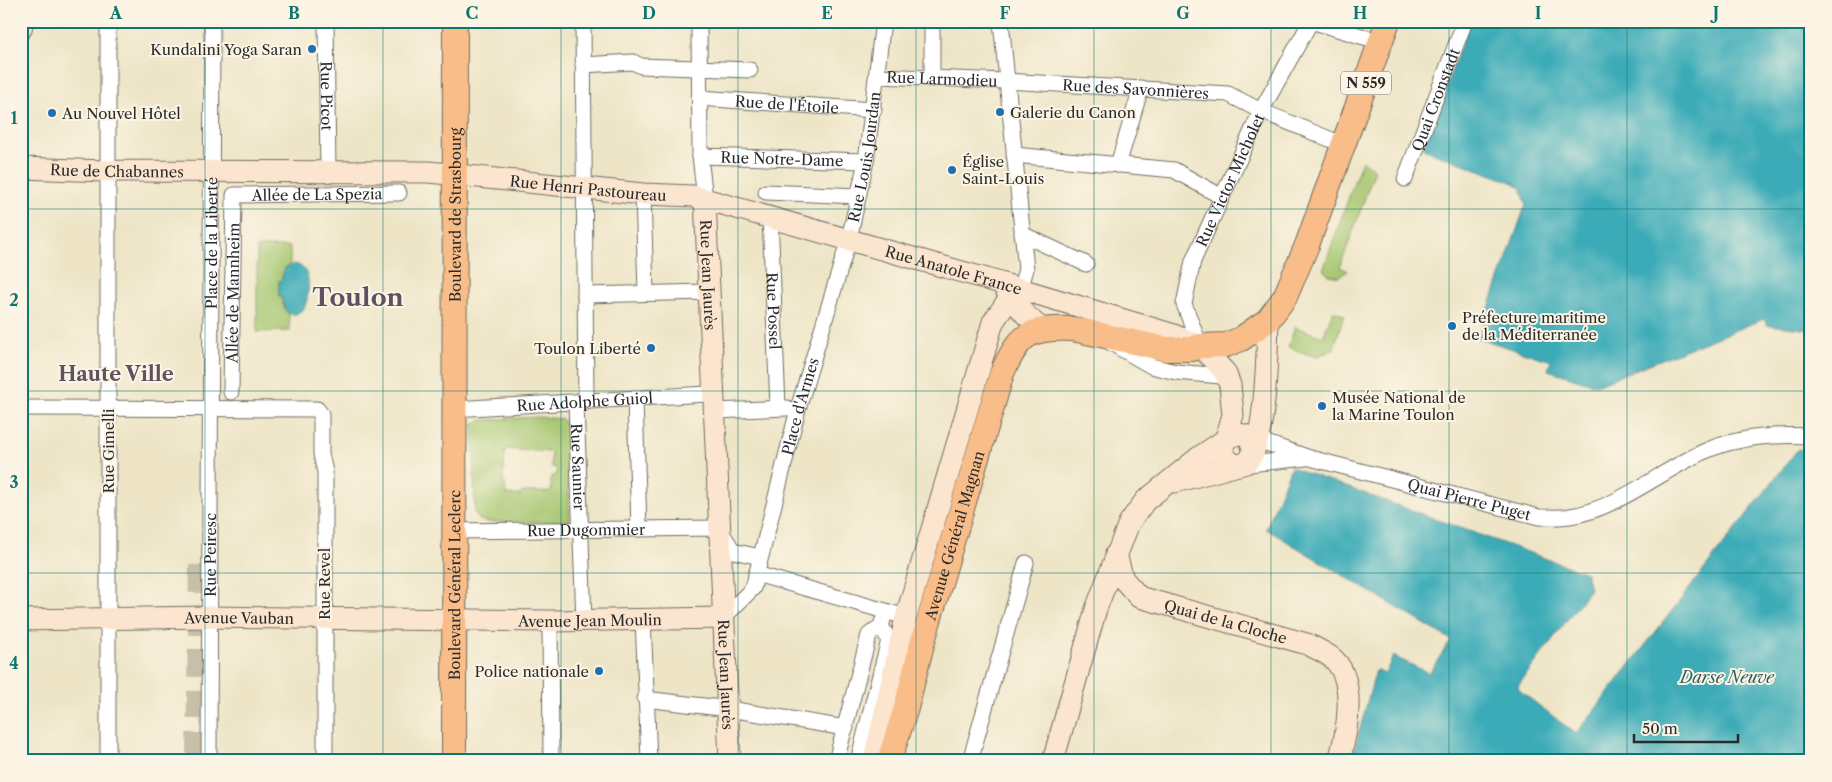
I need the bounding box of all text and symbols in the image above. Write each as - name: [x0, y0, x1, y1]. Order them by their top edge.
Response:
- text: A: [109, 3, 123, 23]
- text: B: [288, 3, 300, 23]
- text: C: [466, 3, 478, 23]
- text: D: [642, 3, 656, 23]
- text: E: [821, 3, 833, 23]
- text: F: [1000, 3, 1011, 23]
- text: G: [1176, 3, 1190, 23]
- text: H: [1353, 3, 1367, 23]
- text: I: [1535, 3, 1542, 23]
- text: J: [1710, 3, 1719, 23]
- place label: Kundalini Yoga Saran: [150, 40, 303, 59]
- marker: Kundalini Yoga Saran: [306, 43, 318, 55]
- street label: Quai Cronstadt: [1407, 45, 1464, 154]
- street label: Rue Picot: [317, 61, 337, 132]
- street label: Rue Larmodieu: [886, 67, 998, 90]
- road number: N 559: [1341, 72, 1391, 95]
- street label: Rue des Savonnières: [1062, 75, 1210, 102]
- street label: Rue Louis Jourdan: [843, 90, 884, 224]
- street label: Rue de l'Étoile: [734, 91, 839, 117]
- place label: Galerie du Canon: [1010, 103, 1137, 122]
- place label: Au Nouvel Hôtel: [61, 104, 181, 123]
- marker: Galerie du Canon: [994, 106, 1006, 118]
- marker: Au Nouvel Hôtel: [46, 107, 58, 119]
- text: 1: [10, 108, 18, 128]
- street label: Rue Victor Micholet: [1191, 110, 1269, 249]
- street label: Boulevard de Strasbourg: [445, 128, 464, 302]
- street label: Rue Notre-Dame: [720, 147, 844, 170]
- place label: Église Saint-Louis: [962, 152, 1044, 188]
- street label: Rue de Chabannes: [50, 160, 184, 181]
- marker: Église Saint-Louis: [946, 164, 958, 176]
- street label: Rue Henri Pastoureau: [509, 171, 667, 204]
- street label: Place de la Liberté: [201, 177, 221, 309]
- street label: Allée de La Spezia: [250, 184, 383, 204]
- street label: Rue Jean Jaurès: [696, 219, 720, 331]
- street label: Allée de Mannheim: [222, 223, 243, 364]
- street label: Rue Anatole France: [883, 241, 1024, 298]
- street label: Rue Possel: [763, 272, 785, 350]
- district label: Toulon: [312, 282, 404, 313]
- text: 2: [9, 290, 19, 310]
- place label: Préfecture maritime de la Méditerranée: [1462, 308, 1606, 344]
- marker: Préfecture maritime de la Méditerranée: [1446, 320, 1458, 332]
- place label: Toulon Liberté: [534, 339, 641, 358]
- marker: Toulon Liberté: [645, 342, 657, 354]
- street label: Place d'Armes: [777, 355, 822, 457]
- district label: Haute Ville: [58, 362, 174, 386]
- street label: Rue Adolphe Guiol: [516, 388, 654, 415]
- place label: Musée National de la Marine Toulon: [1332, 388, 1466, 424]
- marker: Musée National de la Marine Toulon: [1316, 400, 1328, 412]
- street label: Rue Gimelli: [99, 408, 118, 494]
- street label: Rue Saunier: [567, 423, 589, 512]
- street label: Avenue Général Magnan: [920, 448, 988, 623]
- text: 3: [9, 472, 19, 492]
- street label: Quai Pierre Puget: [1406, 474, 1534, 524]
- street label: Boulevard Général Leclerc: [445, 490, 464, 680]
- street label: Rue Peiresc: [200, 513, 220, 597]
- street label: Rue Dugommier: [527, 519, 646, 540]
- street label: Rue Revel: [315, 547, 334, 620]
- street label: Quai de la Cloche: [1162, 595, 1289, 647]
- street label: Avenue Vauban: [183, 607, 295, 628]
- street label: Avenue Jean Moulin: [517, 610, 663, 631]
- street label: Rue Jean Jaurès: [714, 619, 738, 730]
- text: 4: [9, 653, 19, 673]
- place label: Police nationale: [474, 662, 589, 681]
- marker: Police nationale: [593, 665, 605, 677]
- water label: Darse Neuve: [1678, 667, 1775, 687]
- scale bar: [1634, 712, 1738, 744]
- text: 50 m: [1642, 719, 1678, 738]

